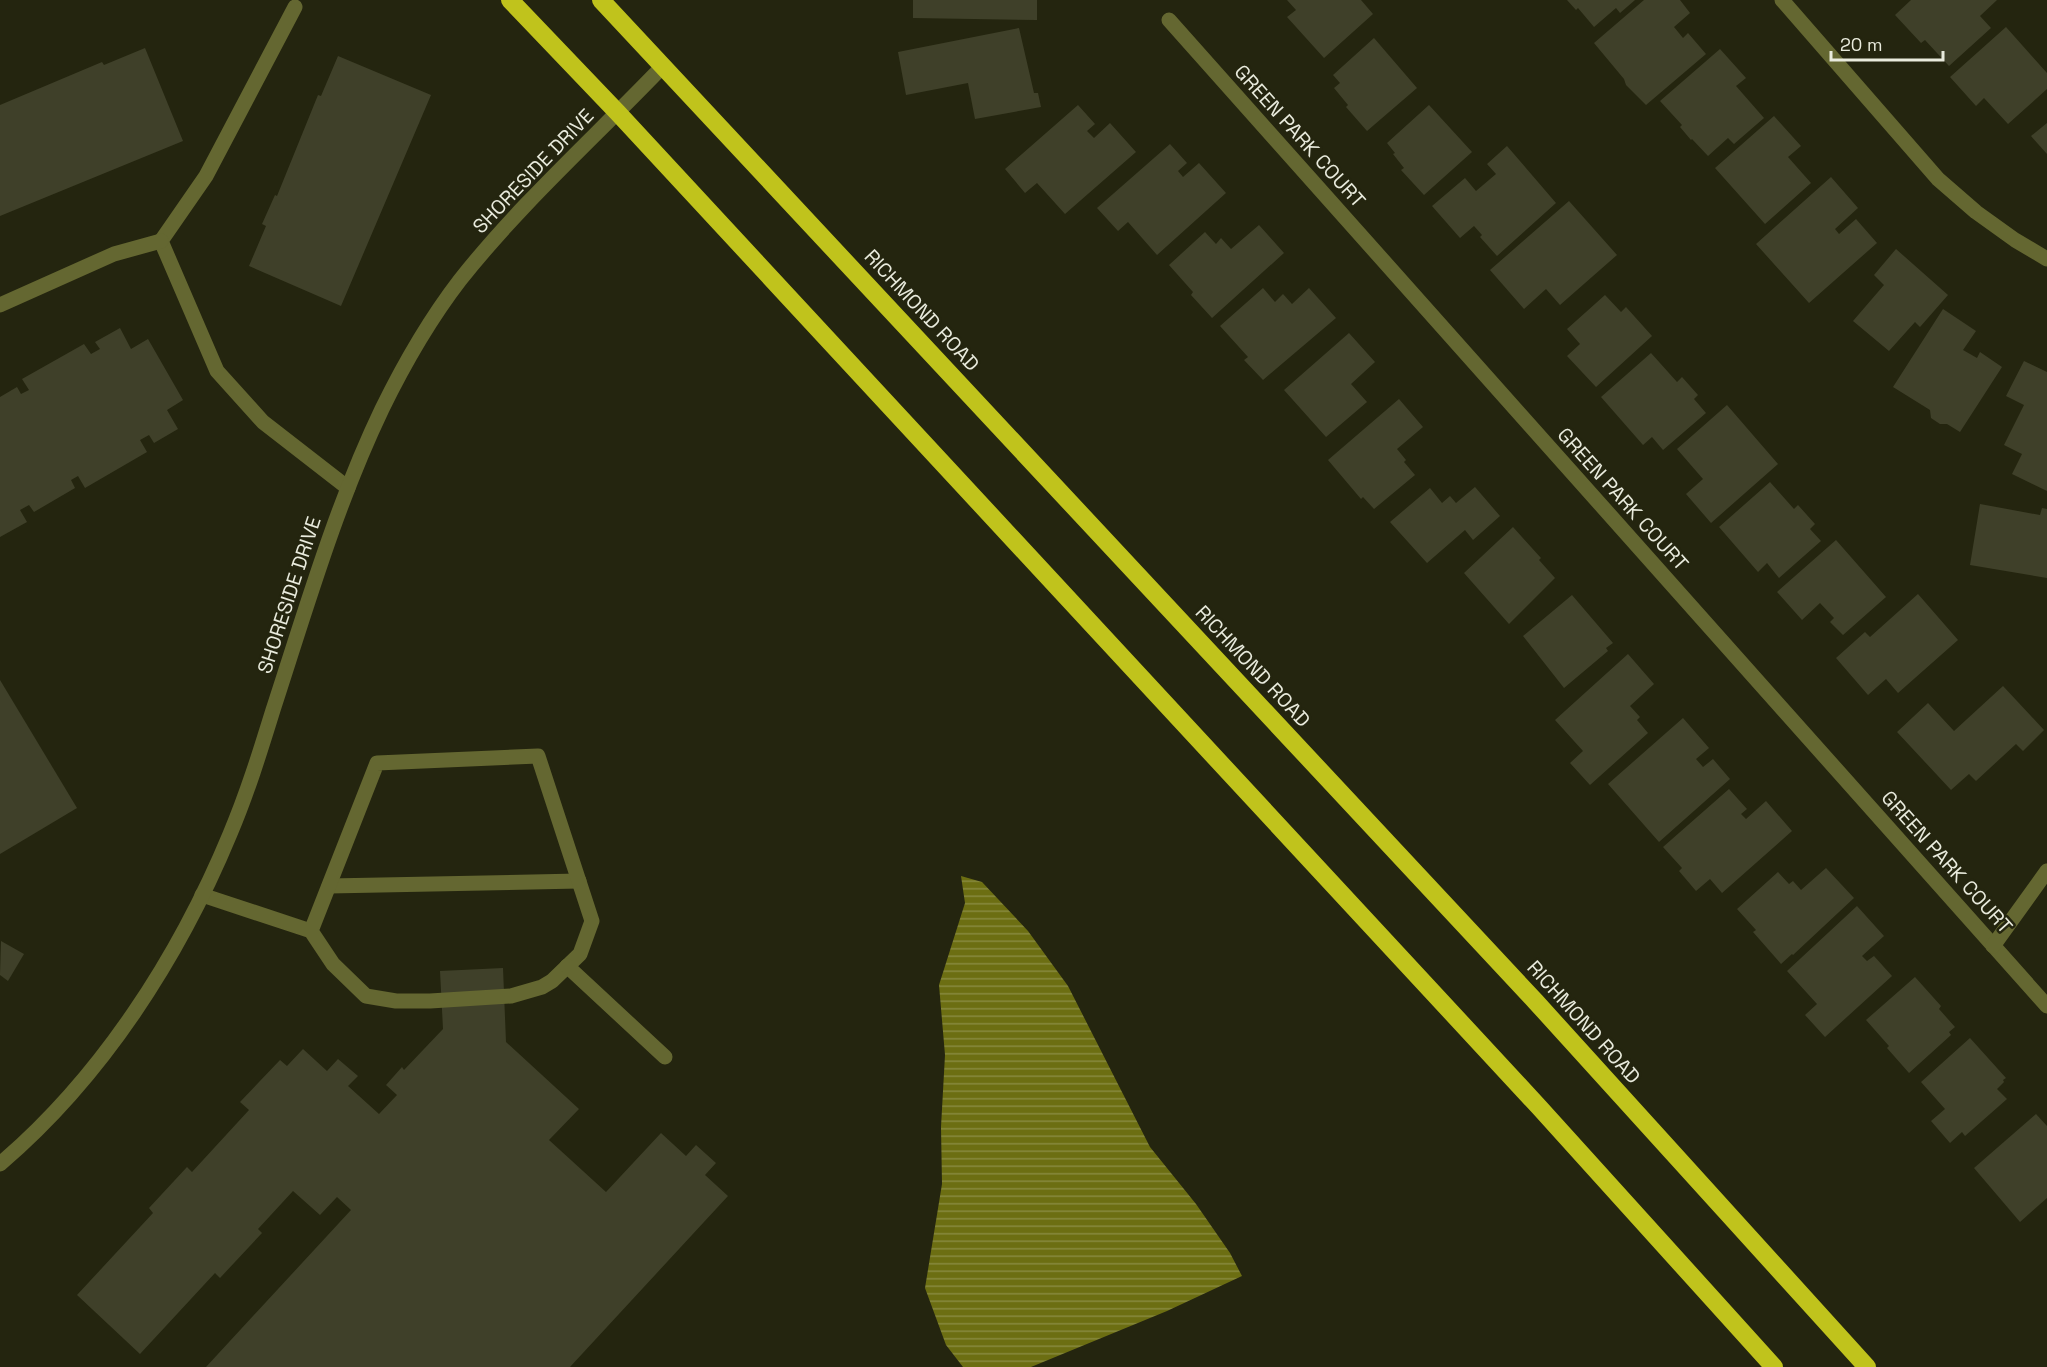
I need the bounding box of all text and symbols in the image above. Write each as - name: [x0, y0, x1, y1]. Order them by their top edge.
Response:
- scale bar: [1831, 24, 1944, 62]
- text: 20 m: [1840, 33, 1883, 56]
- street label: GREEN PARK COURT: [1229, 59, 1371, 213]
- street label: SHORESIDE DRIVE: [467, 103, 599, 239]
- street label: RICHMOND ROAD: [859, 244, 985, 376]
- street label: GREEN PARK COURT: [1552, 422, 1694, 576]
- street label: SHORESIDE DRIVE: [251, 513, 327, 677]
- street label: RICHMOND ROAD: [1190, 600, 1316, 732]
- street label: GREEN PARK COURT: [1876, 785, 2018, 939]
- street label: RICHMOND ROAD: [1522, 955, 1646, 1089]

